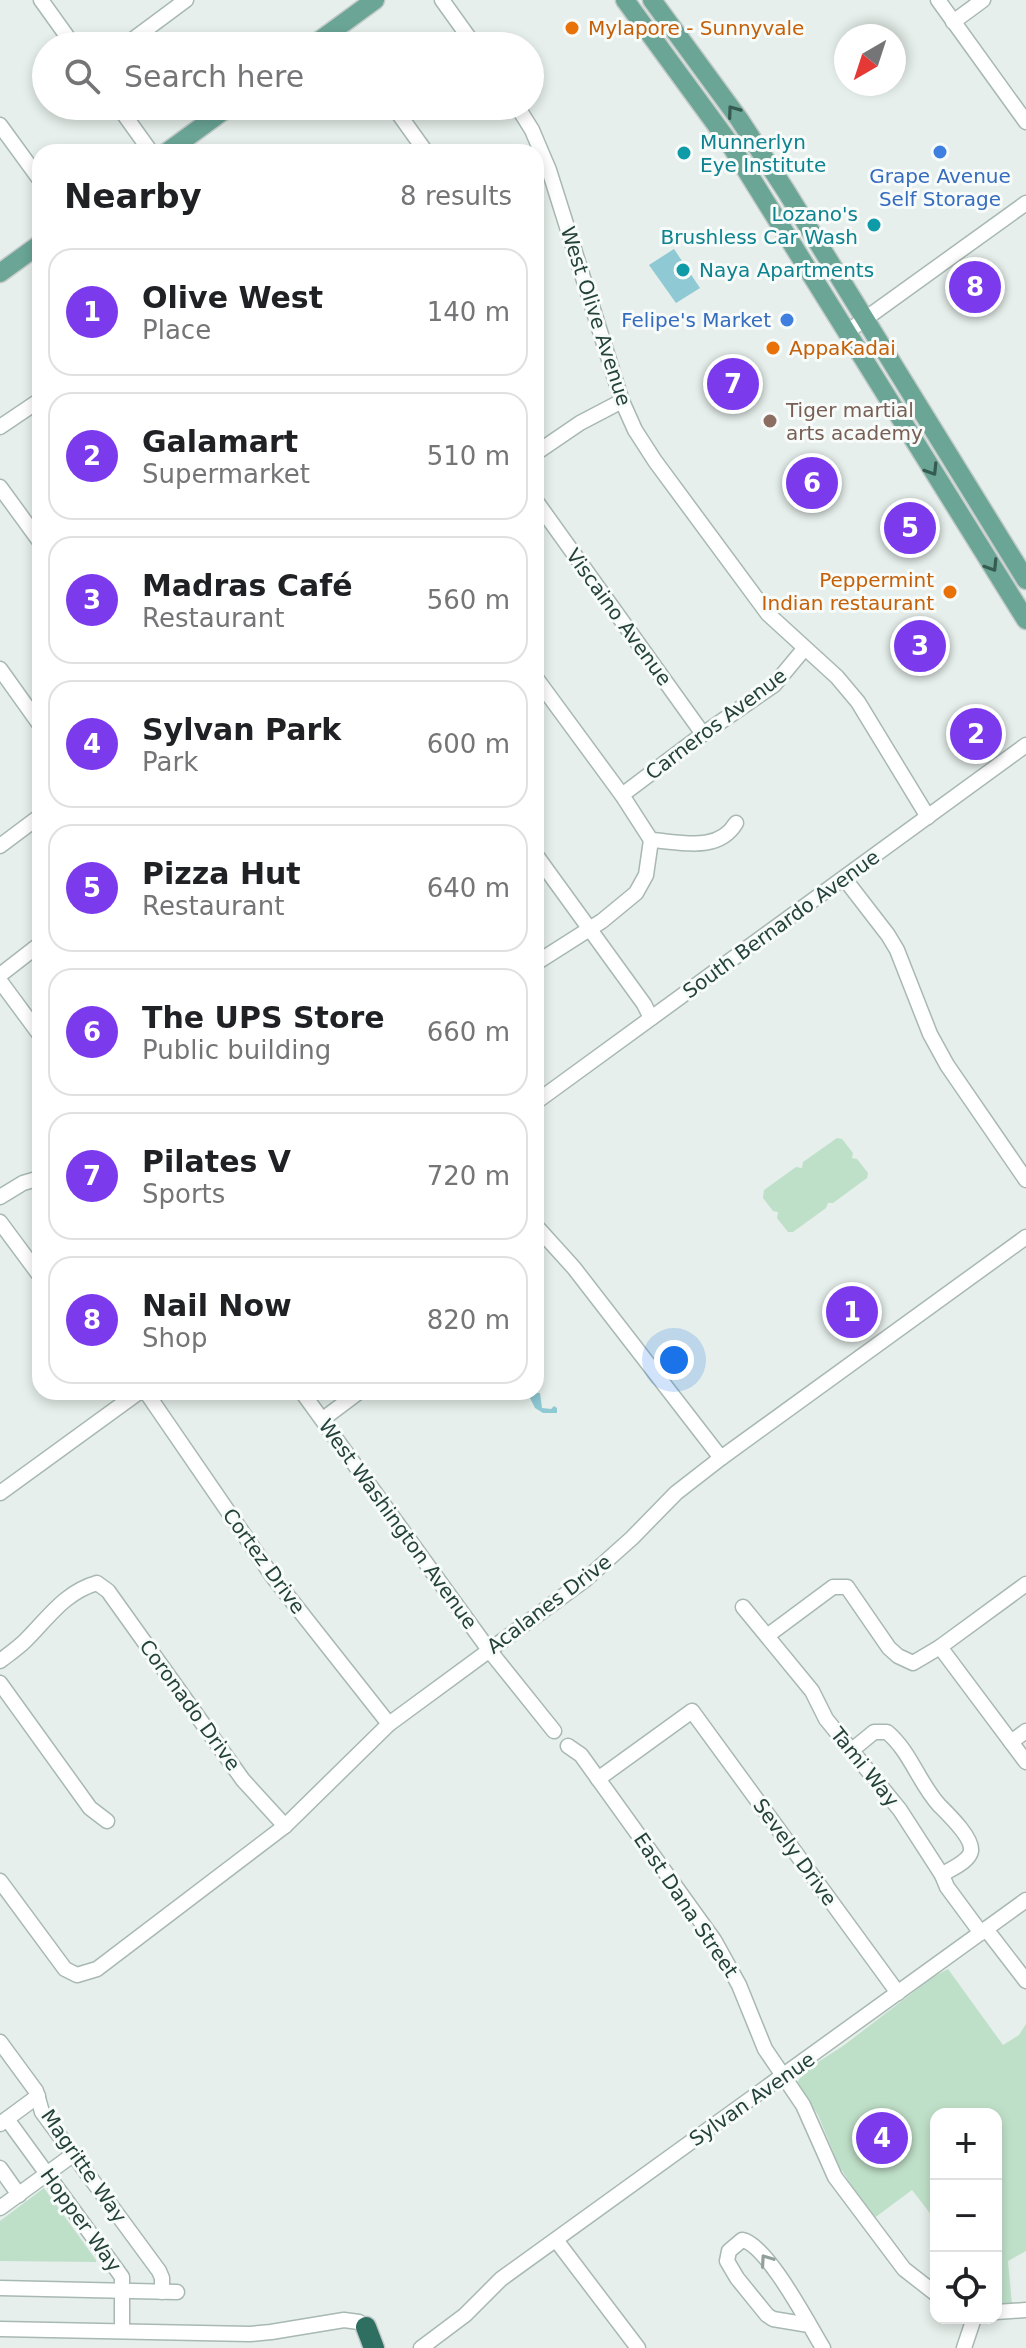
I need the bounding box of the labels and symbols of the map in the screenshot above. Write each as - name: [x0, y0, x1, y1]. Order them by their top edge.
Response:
- place label: Mylapore - Sunnyvale: [588, 16, 804, 40]
- marker: Mylapore - Sunnyvale: [563, 19, 581, 37]
- north arrow: [834, 24, 906, 96]
- one-way arrow: [728, 106, 743, 120]
- place label: Munnerlyn Eye Institute: [700, 130, 826, 177]
- marker: Grape Avenue Self Storage: [931, 143, 949, 161]
- marker: Munnerlyn Eye Institute: [675, 144, 693, 162]
- place label: Grape Avenue Self Storage: [869, 164, 1011, 211]
- place label: Lozano's Brushless Car Wash: [661, 202, 858, 249]
- marker: Lozano's Brushless Car Wash: [865, 216, 883, 234]
- street label: West Olive Avenue: [556, 223, 636, 409]
- pin: 8: [949, 257, 1001, 317]
- place label: Naya Apartments: [699, 258, 874, 282]
- marker: Naya Apartments: [674, 261, 692, 279]
- place label: Felipe's Market: [621, 308, 771, 332]
- marker: Felipe's Market: [778, 311, 796, 329]
- place label: AppaKadai: [789, 336, 896, 360]
- marker: AppaKadai: [764, 339, 782, 357]
- pin: 7: [707, 354, 759, 414]
- place label: Tiger martial arts academy: [785, 398, 923, 445]
- marker: Tiger martial arts academy: [761, 412, 779, 430]
- pin: 6: [786, 453, 838, 513]
- one-way arrow: [923, 461, 938, 476]
- pin: 5: [884, 498, 936, 558]
- street label: Viscaino Avenue: [561, 544, 677, 690]
- one-way arrow: [983, 557, 998, 572]
- place label: Peppermint Indian restaurant: [762, 568, 934, 615]
- marker: Peppermint Indian restaurant: [941, 583, 959, 601]
- pin: 3: [894, 616, 946, 676]
- street label: Carneros Avenue: [641, 663, 791, 785]
- pin: 2: [950, 704, 1002, 764]
- street label: South Bernardo Avenue: [678, 845, 884, 1003]
- pin: 1: [826, 1282, 878, 1342]
- your location: [654, 1340, 694, 1380]
- street label: West Washington Avenue: [314, 1414, 482, 1634]
- street label: Cortez Drive: [218, 1503, 310, 1619]
- street label: Acalanes Drive: [482, 1549, 616, 1659]
- street label: Coronado Drive: [135, 1635, 245, 1775]
- street label: Tami Way: [825, 1722, 904, 1812]
- street label: Sevely Drive: [748, 1794, 842, 1910]
- street label: East Dana Street: [629, 1828, 743, 1982]
- street label: Sylvan Avenue: [685, 2047, 819, 2151]
- street label: Magritte Way: [36, 2105, 132, 2227]
- pin: 4: [856, 2108, 908, 2168]
- street label: Hopper Way: [35, 2164, 127, 2277]
- one-way arrow: [761, 2255, 776, 2269]

